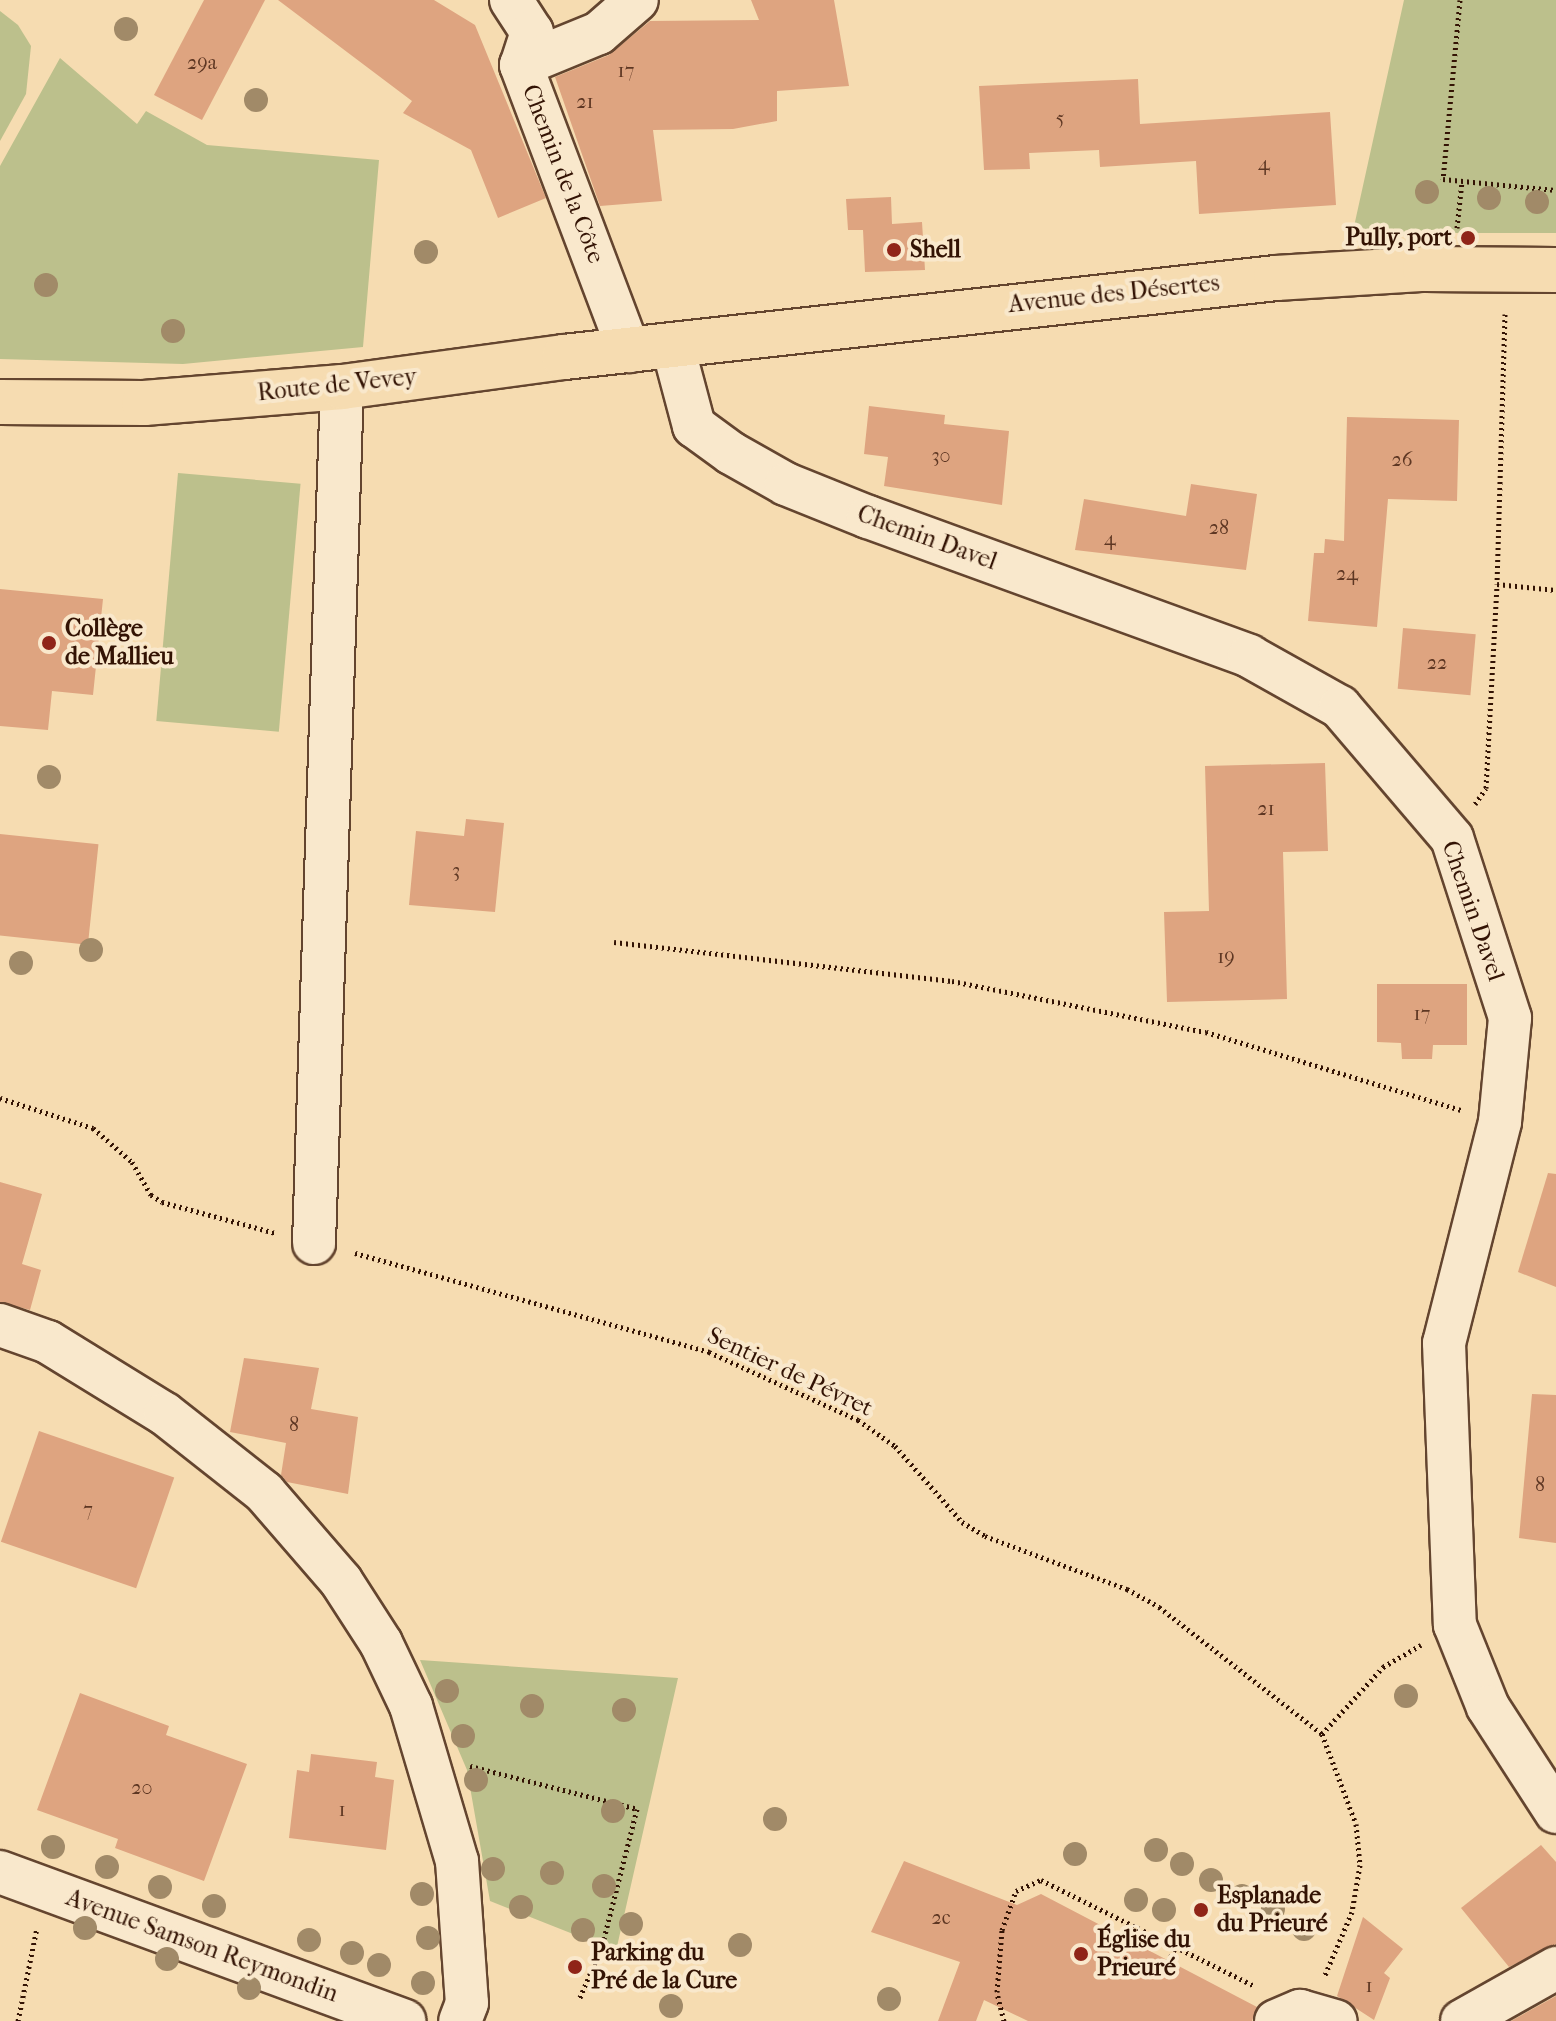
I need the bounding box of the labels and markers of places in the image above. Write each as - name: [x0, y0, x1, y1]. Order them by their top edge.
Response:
- place label: Pully, port: [1345, 224, 1452, 252]
- marker: Pully, port: [1459, 229, 1477, 247]
- place label: Shell: [910, 236, 961, 264]
- marker: Shell: [885, 241, 903, 259]
- place label: Collège de Mallieu: [65, 615, 174, 671]
- marker: Collège de Mallieu: [40, 634, 58, 652]
- place label: Esplanade du Prieuré: [1217, 1882, 1328, 1938]
- marker: Esplanade du Prieuré: [1192, 1901, 1210, 1919]
- place label: Église du Prieuré: [1097, 1926, 1191, 1982]
- place label: Parking du Pré de la Cure: [591, 1939, 737, 1995]
- marker: Église du Prieuré: [1072, 1945, 1090, 1963]
- marker: Parking du Pré de la Cure: [566, 1958, 584, 1976]

